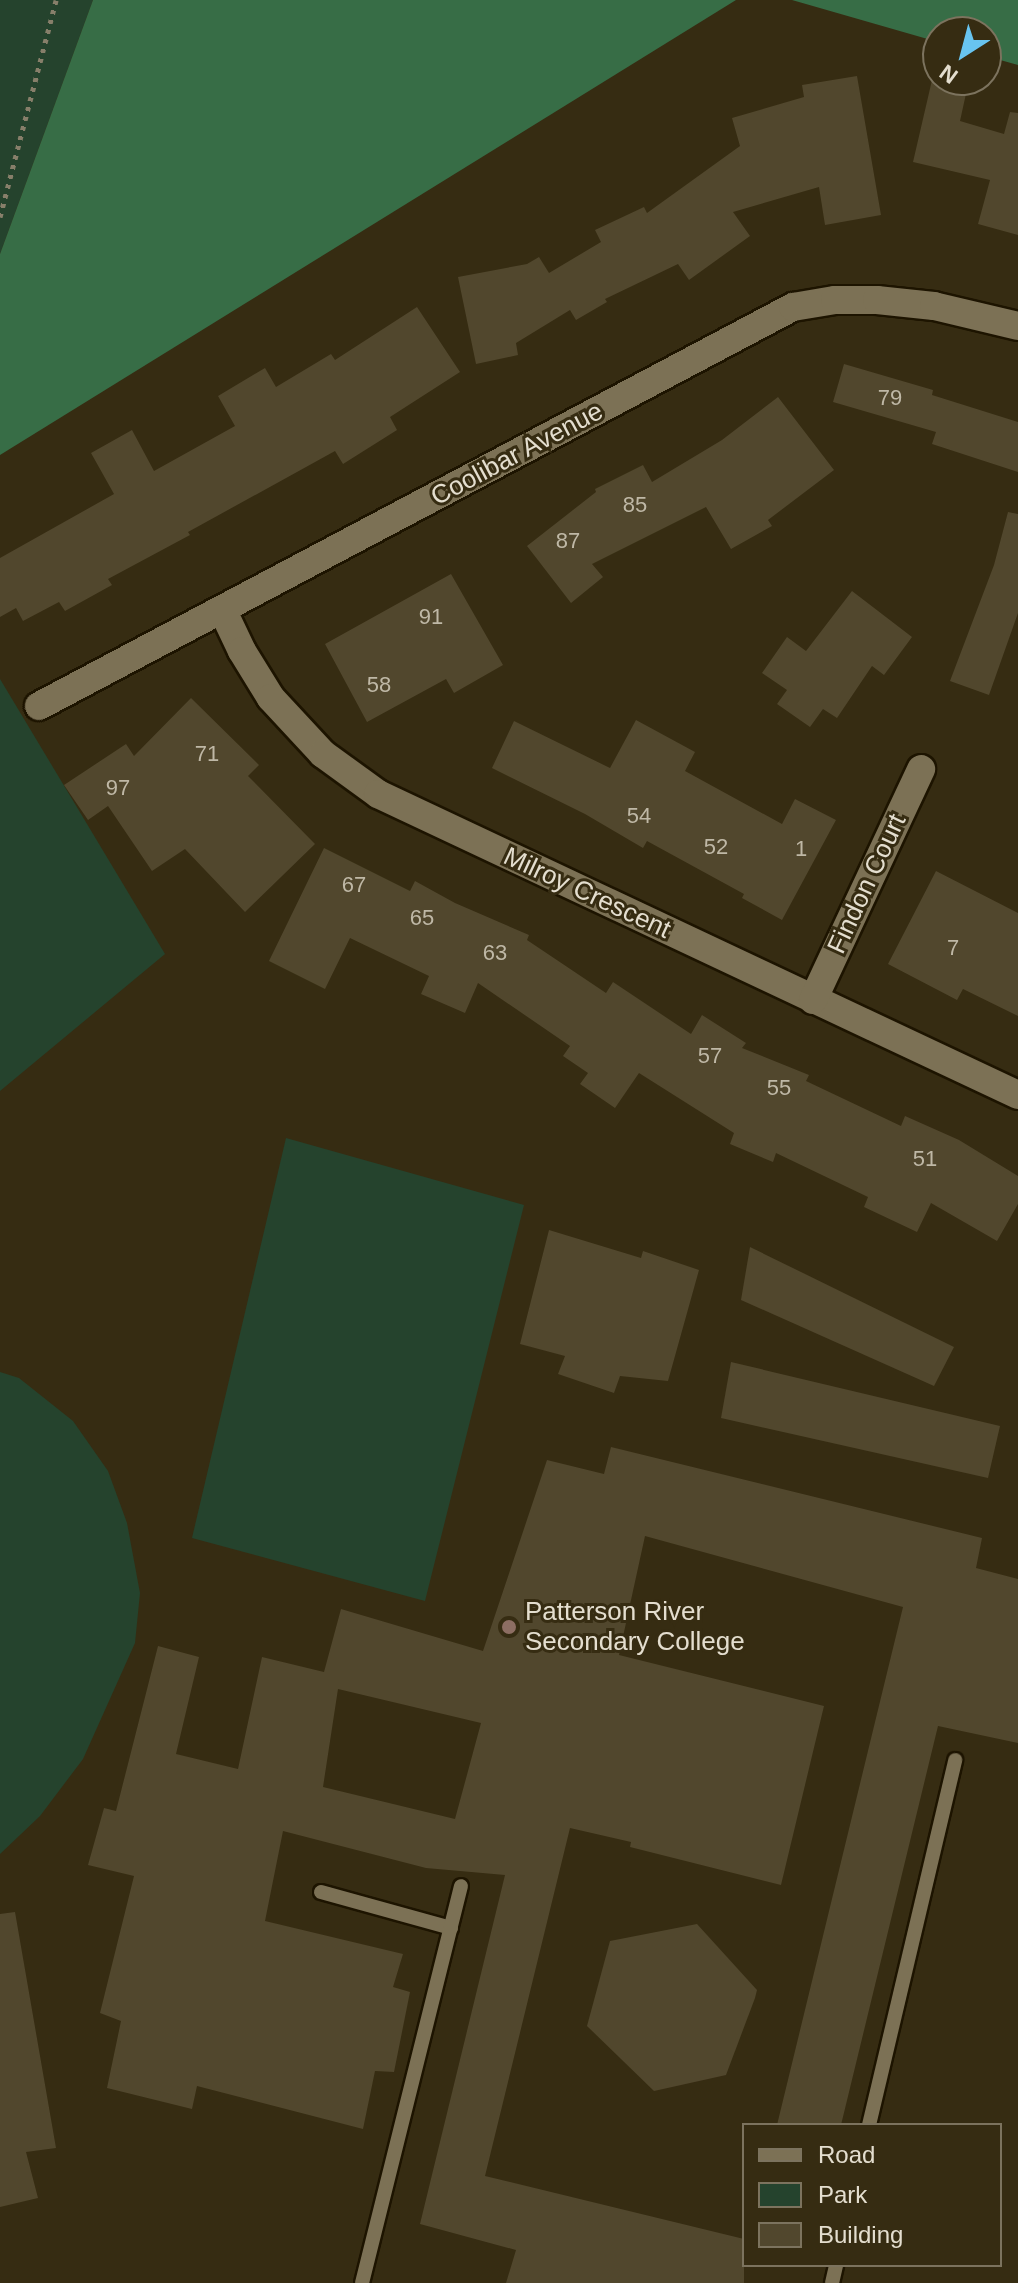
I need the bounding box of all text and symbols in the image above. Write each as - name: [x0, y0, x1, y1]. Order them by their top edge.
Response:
- north arrow: [922, 16, 1002, 96]
- text: N: [935, 59, 963, 89]
- house number: 79: [878, 385, 902, 411]
- street label: Coolibar Avenue: [425, 395, 609, 513]
- house number: 85: [623, 492, 647, 518]
- house number: 87: [556, 528, 580, 554]
- house number: 91: [419, 604, 443, 630]
- house number: 58: [367, 672, 391, 698]
- house number: 71: [195, 741, 219, 767]
- house number: 97: [106, 775, 130, 801]
- house number: 54: [627, 803, 651, 829]
- street label: Findon Court: [821, 809, 913, 959]
- house number: 52: [704, 834, 728, 860]
- house number: 1: [795, 836, 807, 862]
- street label: Milroy Crescent: [499, 841, 675, 945]
- house number: 67: [342, 872, 366, 898]
- house number: 65: [410, 905, 434, 931]
- house number: 7: [947, 935, 959, 961]
- house number: 63: [483, 940, 507, 966]
- house number: 57: [698, 1043, 722, 1069]
- house number: 55: [767, 1075, 791, 1101]
- house number: 51: [913, 1146, 937, 1172]
- place label: Patterson River Secondary College: [525, 1596, 745, 1658]
- marker: Patterson River Secondary College: [500, 1618, 518, 1636]
- legend: [742, 2123, 1002, 2267]
- text: Road: [818, 2141, 875, 2168]
- text: Park: [818, 2181, 867, 2208]
- text: Building: [818, 2221, 903, 2248]

